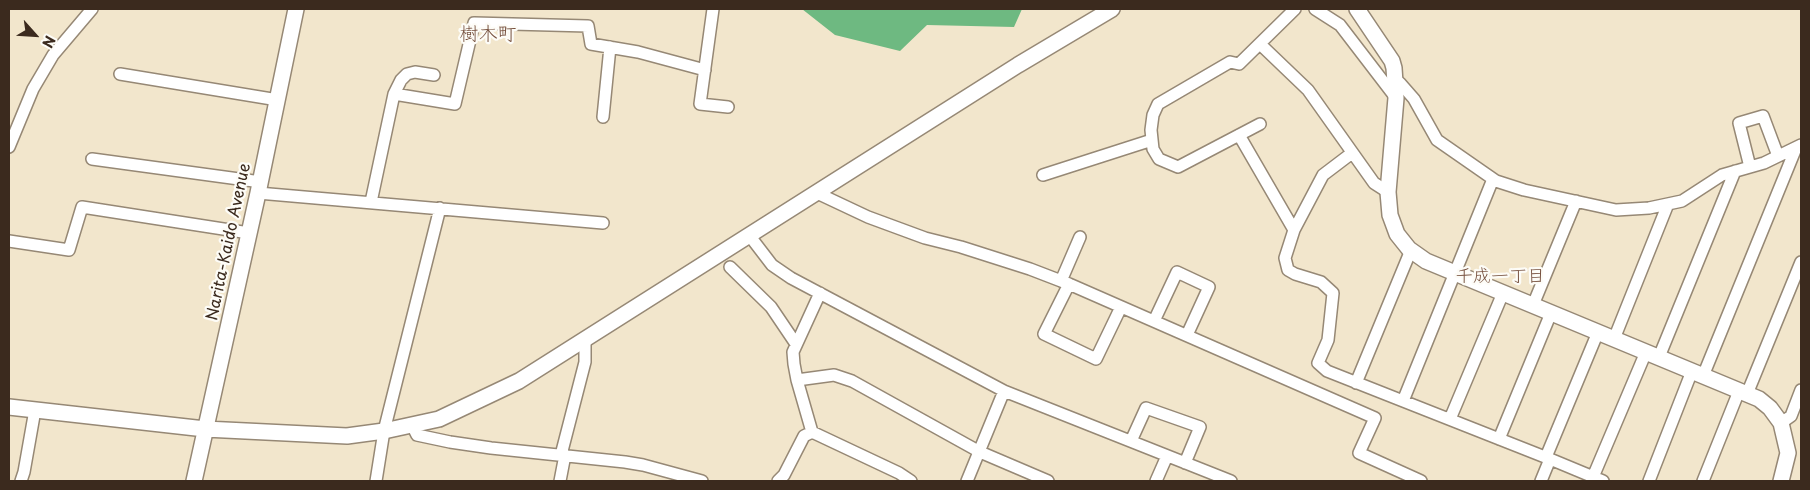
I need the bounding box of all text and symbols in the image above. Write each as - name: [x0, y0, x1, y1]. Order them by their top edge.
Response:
- north arrow: [10, 10, 60, 60]
- district label: 樹木町: [460, 24, 516, 46]
- text: N: [37, 32, 61, 51]
- street label: Narita-Kaido Avenue: [203, 162, 255, 322]
- district label: 千成一丁目: [1455, 266, 1545, 288]

